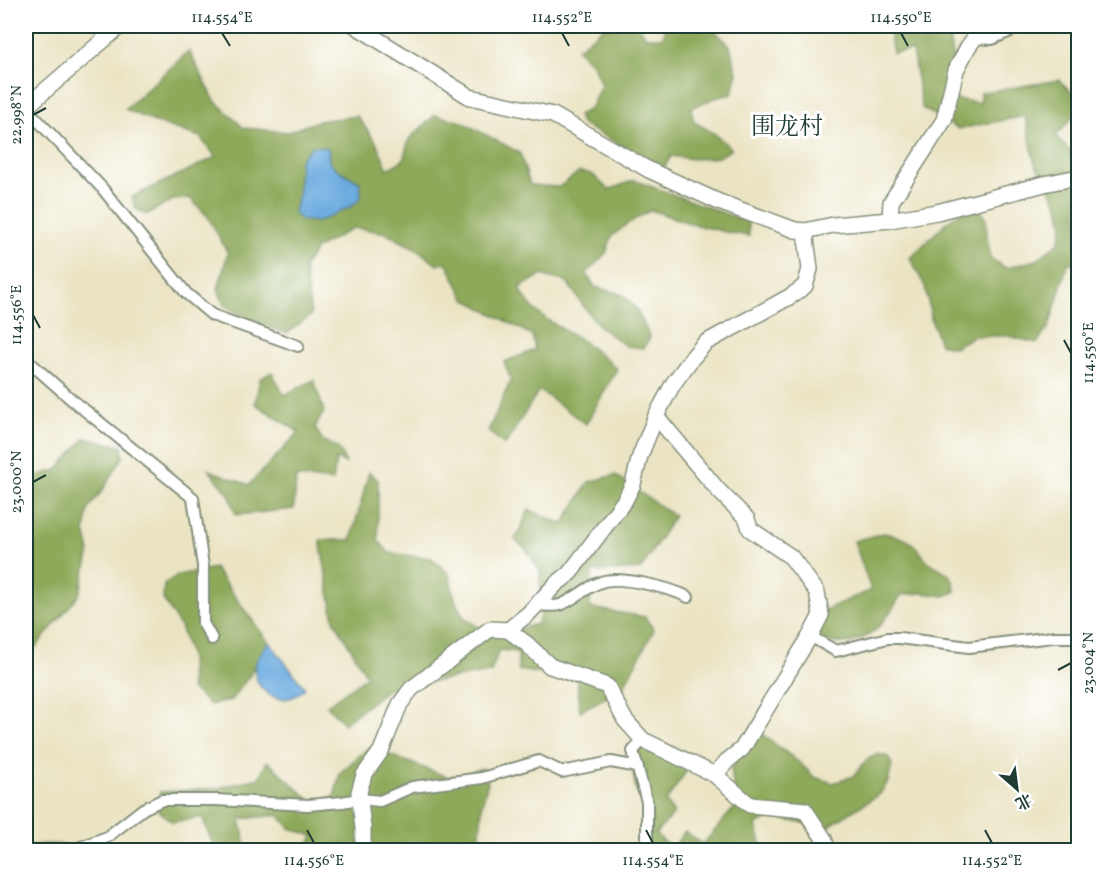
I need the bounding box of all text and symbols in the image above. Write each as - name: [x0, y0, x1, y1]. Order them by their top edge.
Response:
- text: 114.554°E: [191, 8, 253, 29]
- text: 114.552°E: [532, 8, 592, 29]
- text: 114.550°E: [870, 8, 932, 29]
- text: 22.998°N: [7, 85, 28, 145]
- district label: 围龙村: [751, 111, 823, 145]
- text: 114.556°E: [7, 285, 28, 345]
- text: 114.550°E: [1079, 322, 1100, 384]
- text: 23.000°N: [7, 451, 28, 513]
- text: 23.004°N: [1079, 632, 1100, 694]
- north arrow: [987, 759, 1047, 819]
- text: 北: [1011, 787, 1035, 814]
- text: 114.556°E: [284, 851, 344, 872]
- text: 114.554°E: [622, 851, 684, 872]
- text: 114.552°E: [962, 851, 1022, 872]

